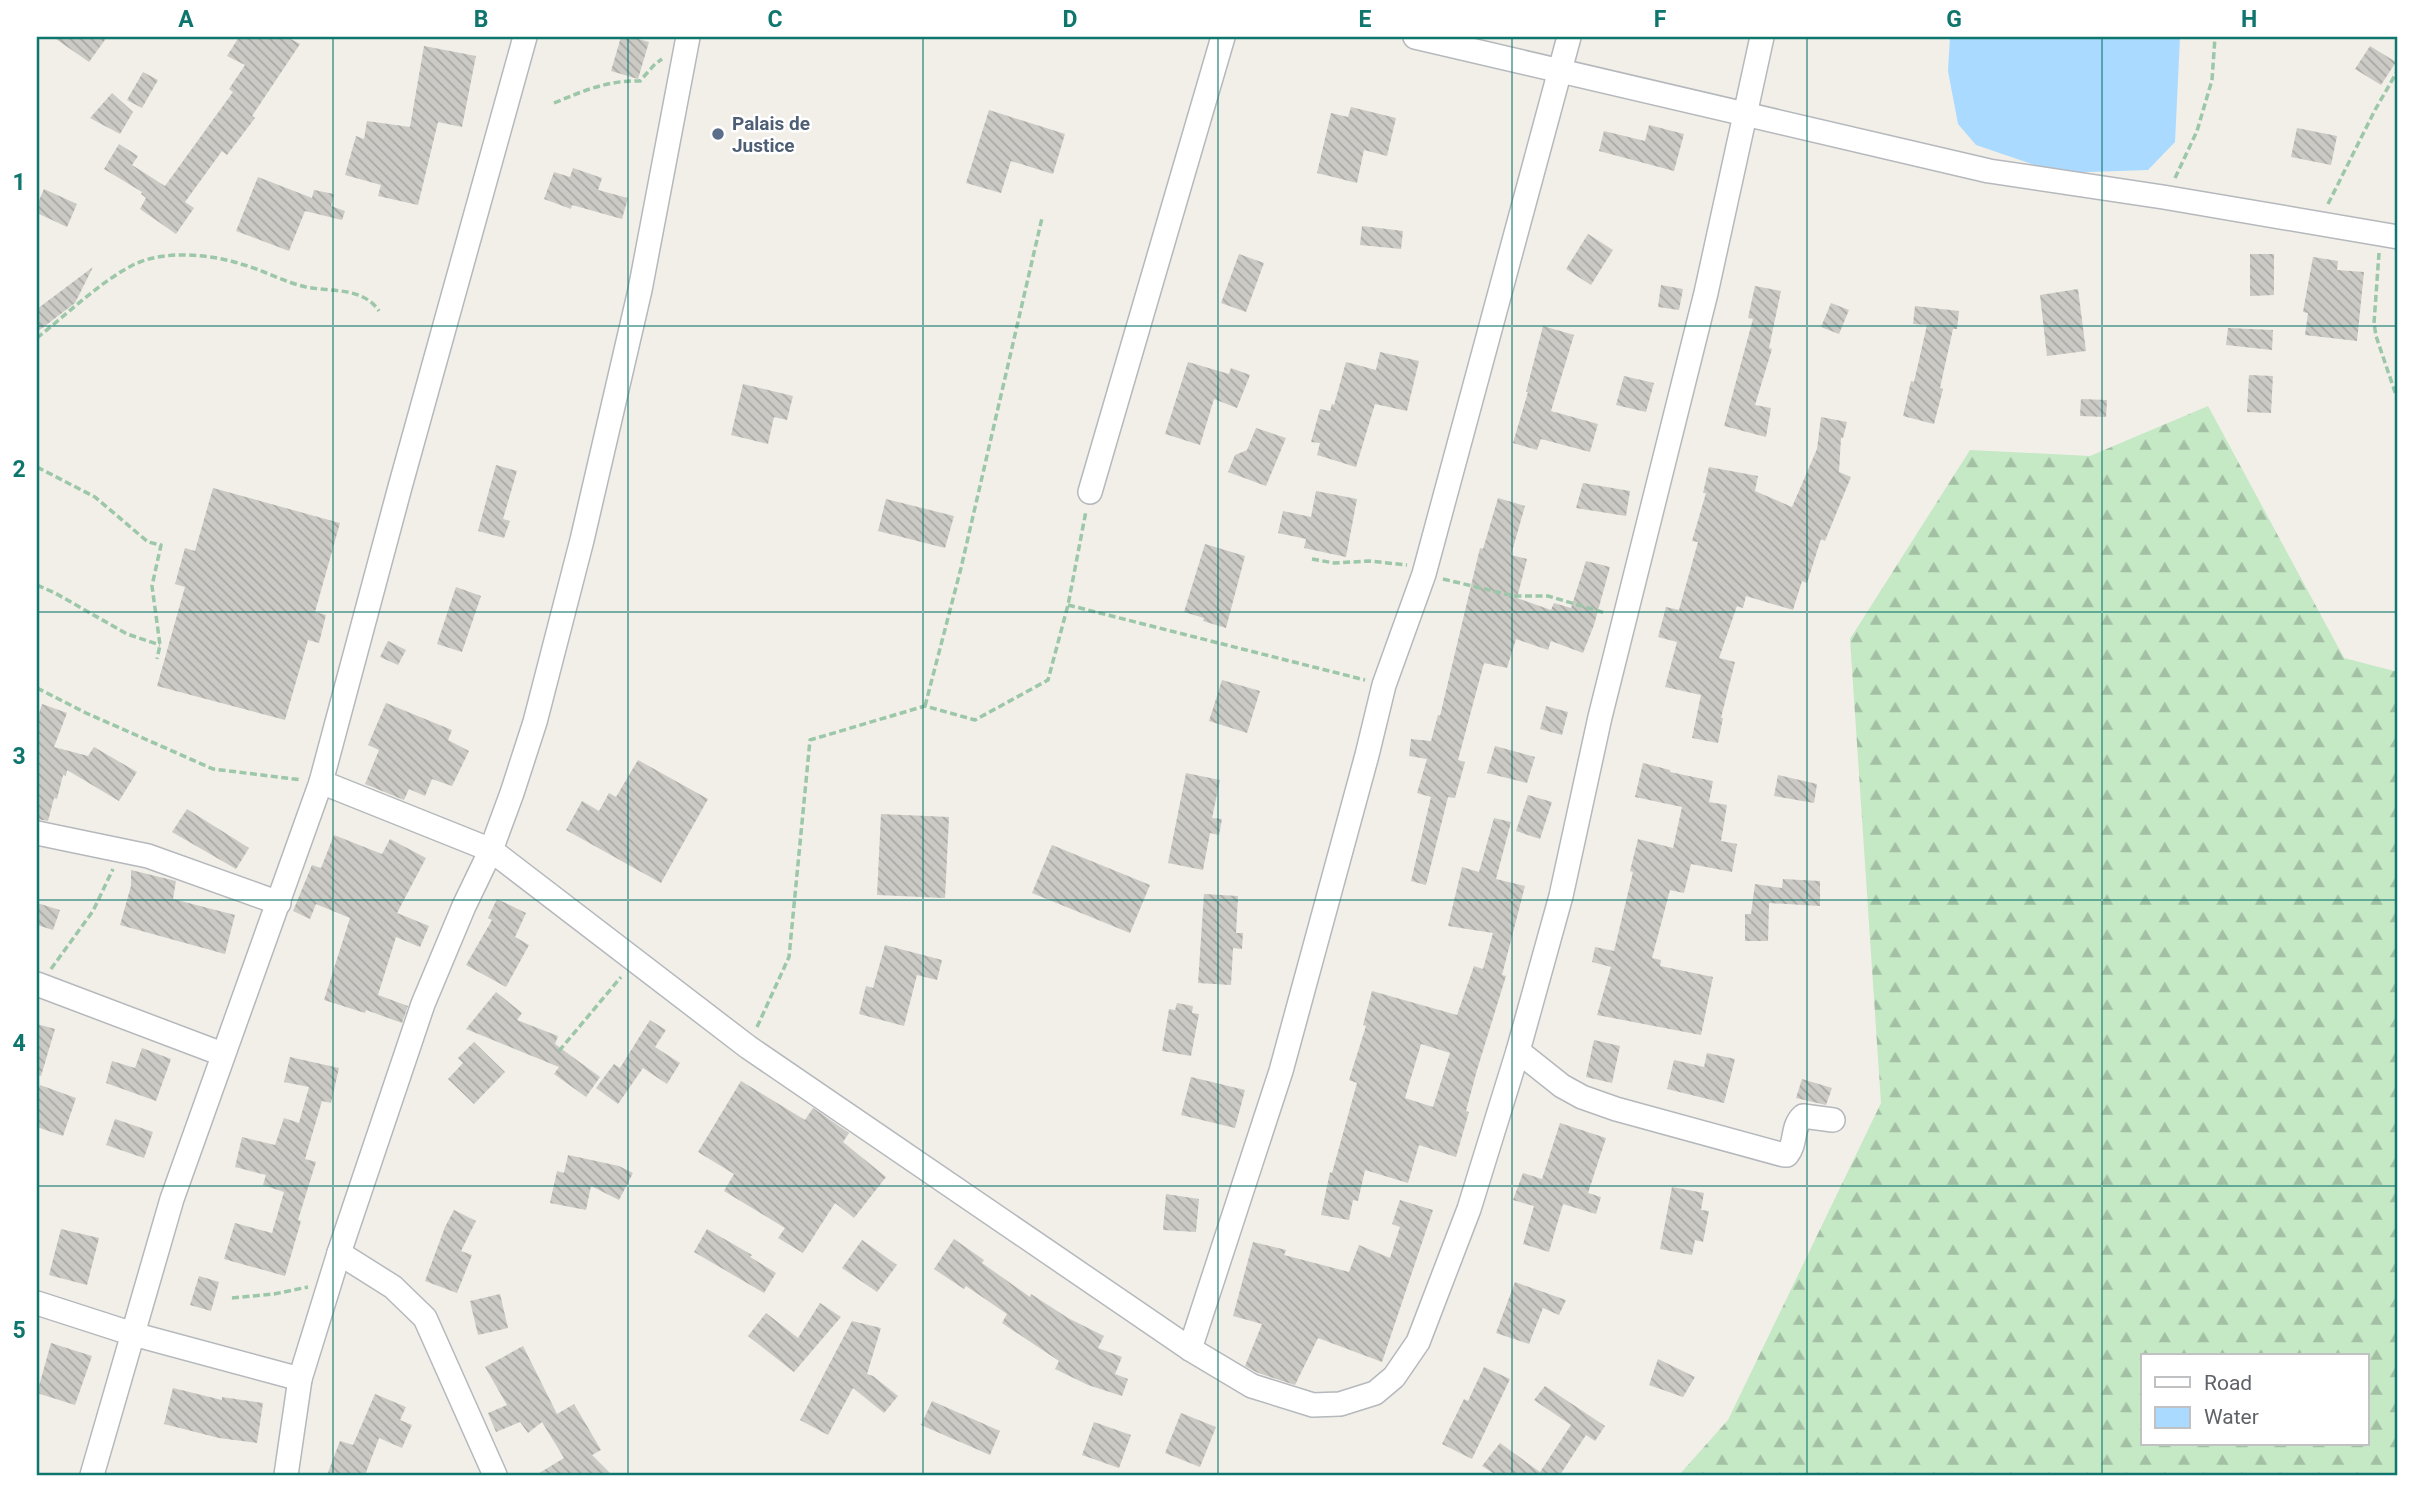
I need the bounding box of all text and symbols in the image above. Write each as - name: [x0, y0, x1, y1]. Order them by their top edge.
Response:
- text: A: [178, 6, 194, 33]
- text: B: [474, 6, 488, 33]
- text: C: [767, 6, 783, 33]
- text: D: [1063, 6, 1077, 33]
- text: E: [1359, 6, 1372, 33]
- text: F: [1654, 6, 1667, 33]
- text: G: [1946, 6, 1962, 33]
- text: H: [2241, 6, 2257, 33]
- place label: Palais de Justice: [732, 112, 810, 157]
- marker: Palais de Justice: [710, 126, 726, 142]
- text: 1: [12, 169, 26, 196]
- text: 2: [12, 456, 26, 483]
- text: 3: [12, 743, 26, 770]
- text: 4: [12, 1030, 26, 1057]
- text: 5: [12, 1317, 26, 1344]
- legend: [2141, 1354, 2368, 1446]
- text: Road: [2204, 1371, 2252, 1395]
- text: Water: [2204, 1405, 2259, 1429]

